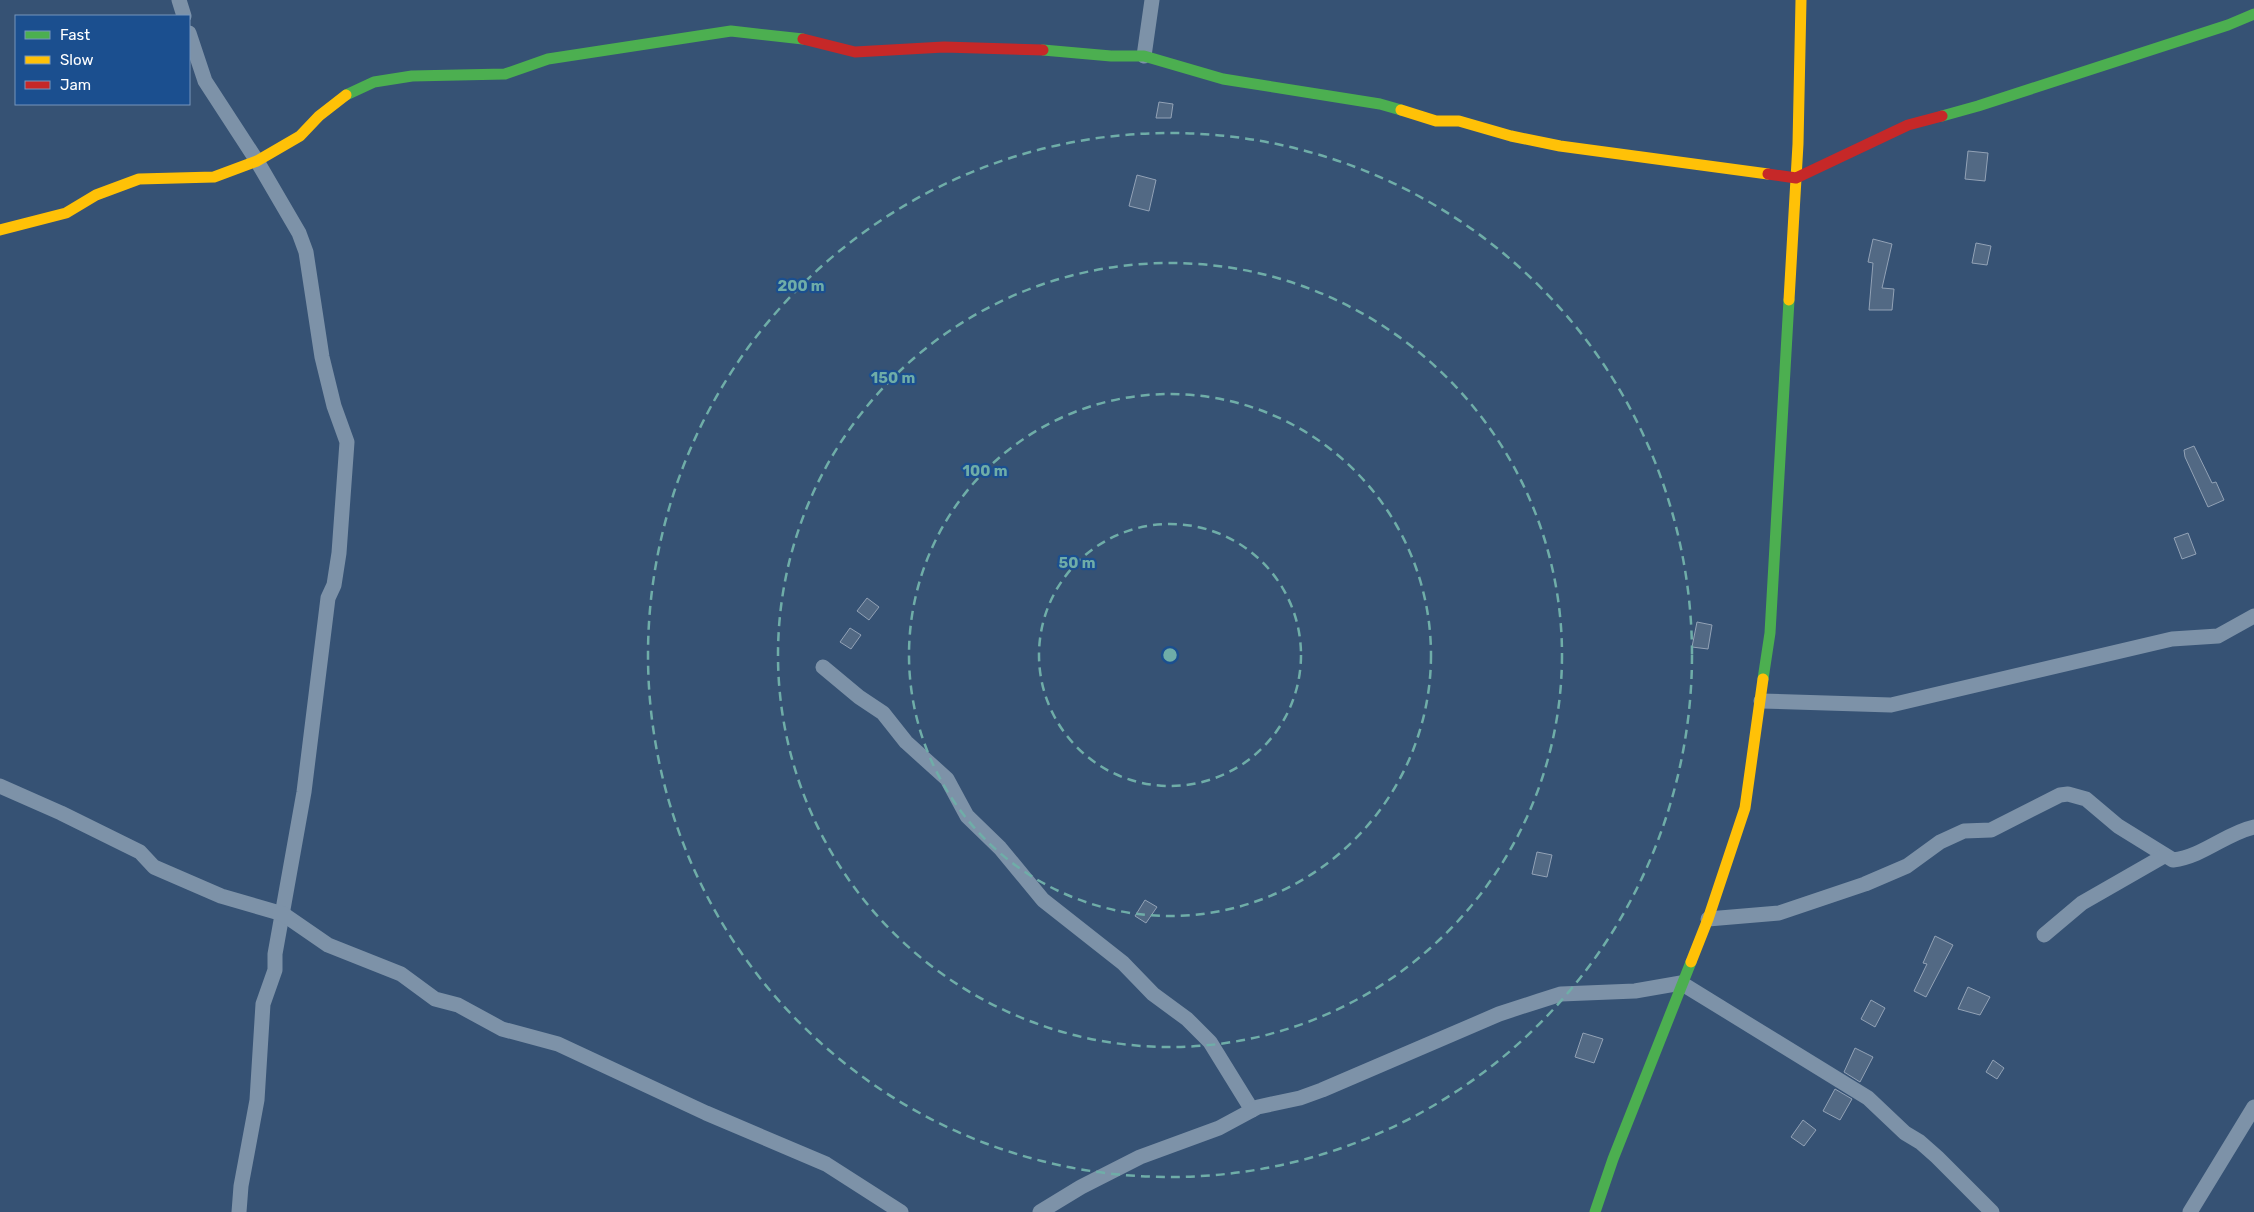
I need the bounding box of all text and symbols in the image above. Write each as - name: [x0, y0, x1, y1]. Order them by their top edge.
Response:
- legend: [15, 15, 190, 105]
- text: Fast: [60, 26, 90, 44]
- text: Slow: [60, 51, 93, 69]
- text: Jam: [60, 76, 91, 94]
- text: 200 m: [777, 277, 825, 295]
- text: 150 m: [871, 369, 915, 387]
- text: 100 m: [963, 462, 1007, 480]
- text: 50 m: [1059, 554, 1095, 572]
- centre of rings: [1161, 646, 1179, 664]

